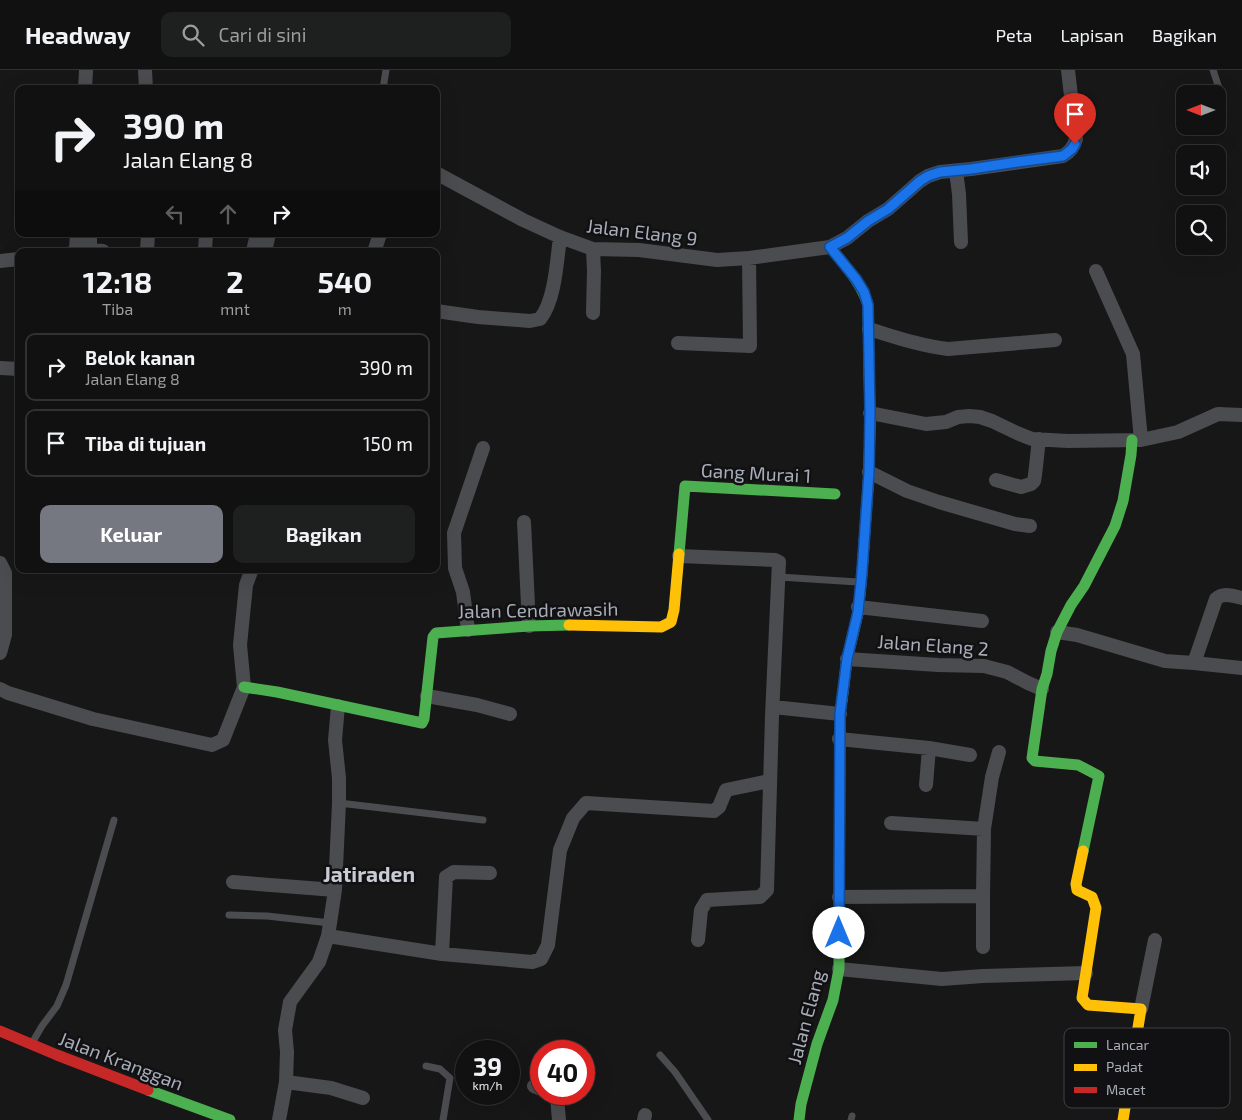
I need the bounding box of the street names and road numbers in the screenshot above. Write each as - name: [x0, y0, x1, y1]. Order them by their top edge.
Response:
- street label: Jalan Elang 9: [585, 213, 699, 250]
- street label: Gang Murai 1: [700, 458, 812, 487]
- street label: Jalan Cendrawasih: [457, 597, 619, 622]
- street label: Jalan Elang 2: [877, 629, 989, 660]
- street label: Jalan Elang: [782, 967, 829, 1067]
- street label: Jalan Kranggan: [56, 1026, 187, 1095]

